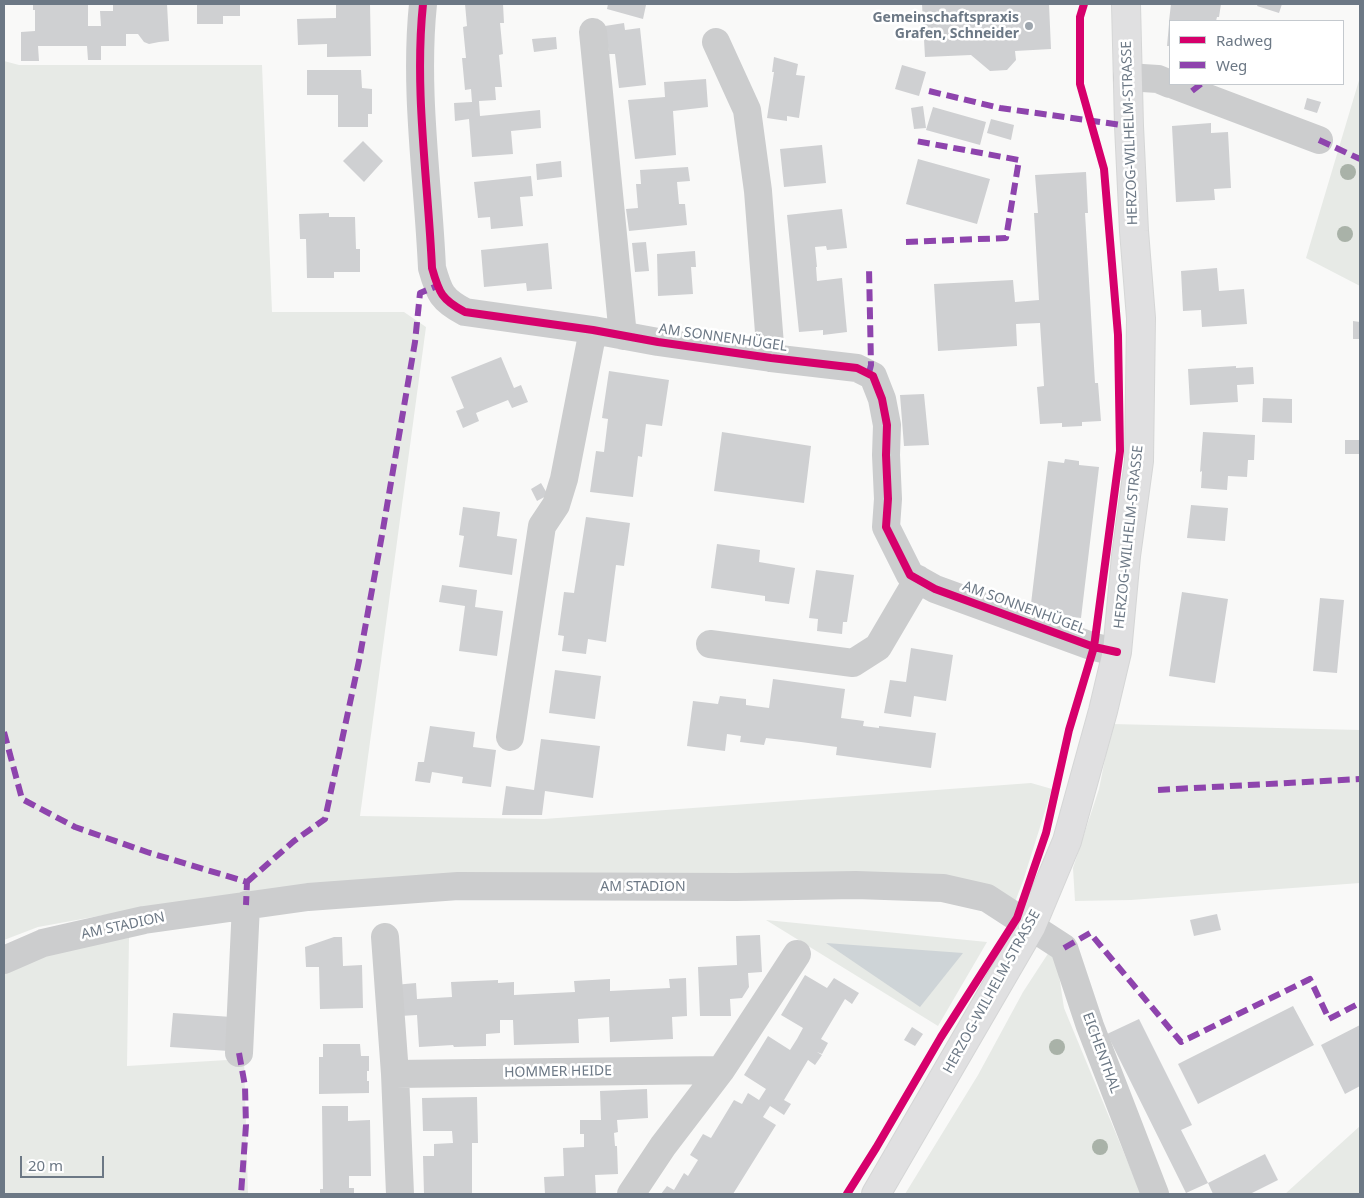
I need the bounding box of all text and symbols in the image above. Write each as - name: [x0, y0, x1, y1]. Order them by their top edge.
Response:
- place label: Gemeinschaftspraxis Grafen, Schneider: [872, 10, 1019, 42]
- marker: Gemeinschaftspraxis Grafen, Schneider: [1023, 20, 1035, 32]
- legend: [1169, 20, 1344, 85]
- text: Radweg: [1216, 30, 1272, 50]
- street label: HERZOG-WILHELM-STRASSE: [1118, 41, 1142, 225]
- text: Weg: [1216, 55, 1247, 75]
- street label: AM SONNENHÜGEL: [658, 321, 788, 355]
- street label: HERZOG-WILHELM-STRASSE: [1111, 444, 1147, 630]
- street label: AM SONNENHÜGEL: [960, 578, 1088, 638]
- street label: AM STADION: [600, 879, 686, 895]
- street label: HERZOG-WILHELM-STRASSE: [940, 907, 1044, 1077]
- street label: AM STADION: [80, 909, 166, 943]
- street label: EICHENTHAL: [1079, 1010, 1123, 1096]
- street label: HOMMER HEIDE: [504, 1063, 612, 1081]
- scale bar: [22, 1146, 106, 1178]
- text: 20 m: [28, 1155, 63, 1175]

